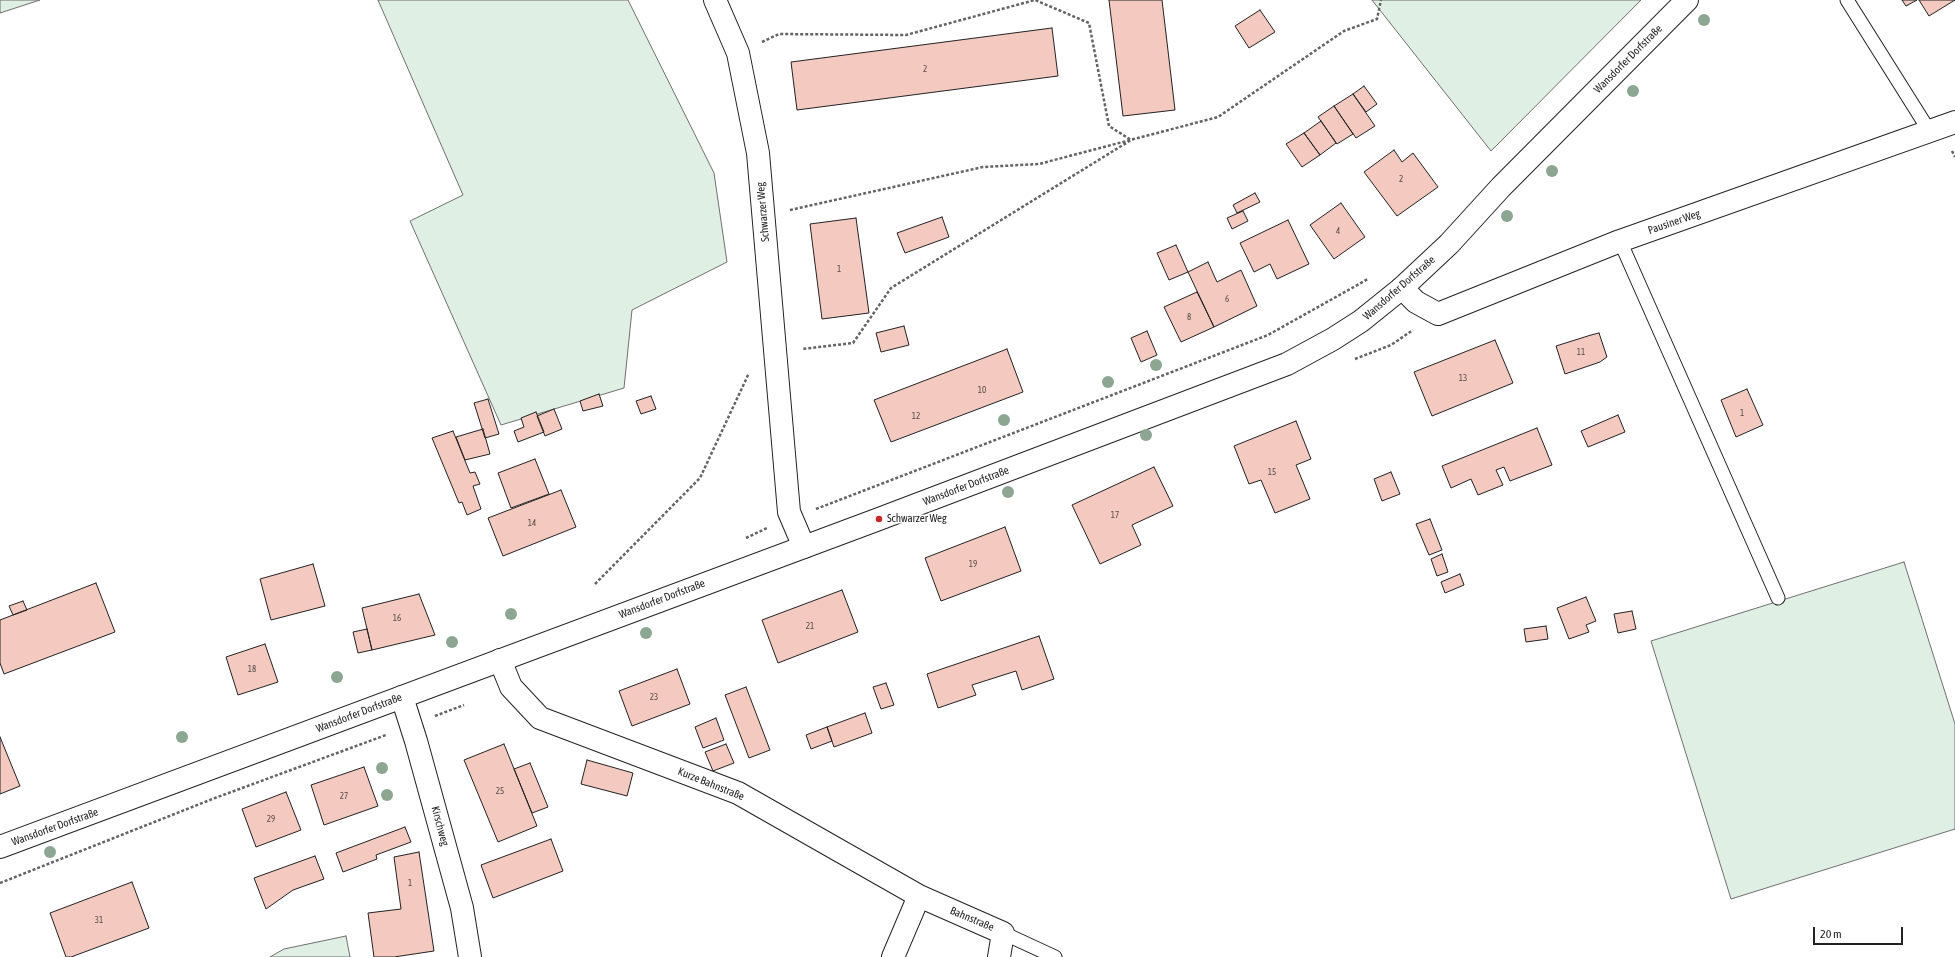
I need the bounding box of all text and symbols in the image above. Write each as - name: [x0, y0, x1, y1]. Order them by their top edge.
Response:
- street label: Wansdorfer Dorfstraße: [1591, 22, 1665, 96]
- house number: 2: [923, 64, 927, 74]
- house number: 2: [1399, 174, 1403, 184]
- street label: Schwarzer Weg: [754, 182, 772, 242]
- street label: Pausiner Weg: [1646, 207, 1702, 237]
- house number: 4: [1336, 226, 1340, 236]
- street label: Wansdorfer Dorfstraße: [1360, 253, 1438, 323]
- house number: 1: [837, 264, 841, 274]
- house number: 6: [1225, 294, 1229, 304]
- house number: 8: [1187, 312, 1191, 322]
- house number: 11: [1577, 347, 1585, 357]
- house number: 13: [1459, 373, 1467, 383]
- house number: 10: [978, 385, 986, 395]
- house number: 1: [1740, 408, 1744, 418]
- house number: 12: [912, 411, 920, 421]
- street label: Wansdorfer Dorfstraße: [921, 464, 1011, 508]
- house number: 15: [1268, 467, 1276, 477]
- house number: 17: [1111, 510, 1119, 520]
- place label: Schwarzer Weg: [887, 512, 947, 526]
- marker: Schwarzer Weg: [874, 514, 884, 524]
- house number: 14: [528, 518, 536, 528]
- house number: 19: [969, 559, 977, 569]
- street label: Wansdorfer Dorfstraße: [617, 577, 707, 621]
- house number: 16: [393, 613, 401, 623]
- house number: 21: [806, 621, 814, 631]
- house number: 18: [248, 664, 256, 674]
- street label: Wansdorfer Dorfstraße: [314, 691, 404, 735]
- house number: 23: [650, 692, 658, 702]
- street label: Kurze Bahnstraße: [676, 765, 746, 803]
- house number: 25: [496, 786, 504, 796]
- house number: 27: [340, 791, 348, 801]
- street label: Wansdorfer Dorfstraße: [10, 805, 100, 849]
- street label: Kirschweg: [428, 805, 452, 847]
- house number: 29: [267, 814, 275, 824]
- house number: 1: [408, 878, 412, 888]
- street label: Bahnstraße: [948, 904, 996, 934]
- house number: 31: [95, 915, 103, 925]
- scale bar: [1815, 919, 1905, 945]
- text: 20 m: [1820, 927, 1842, 941]

